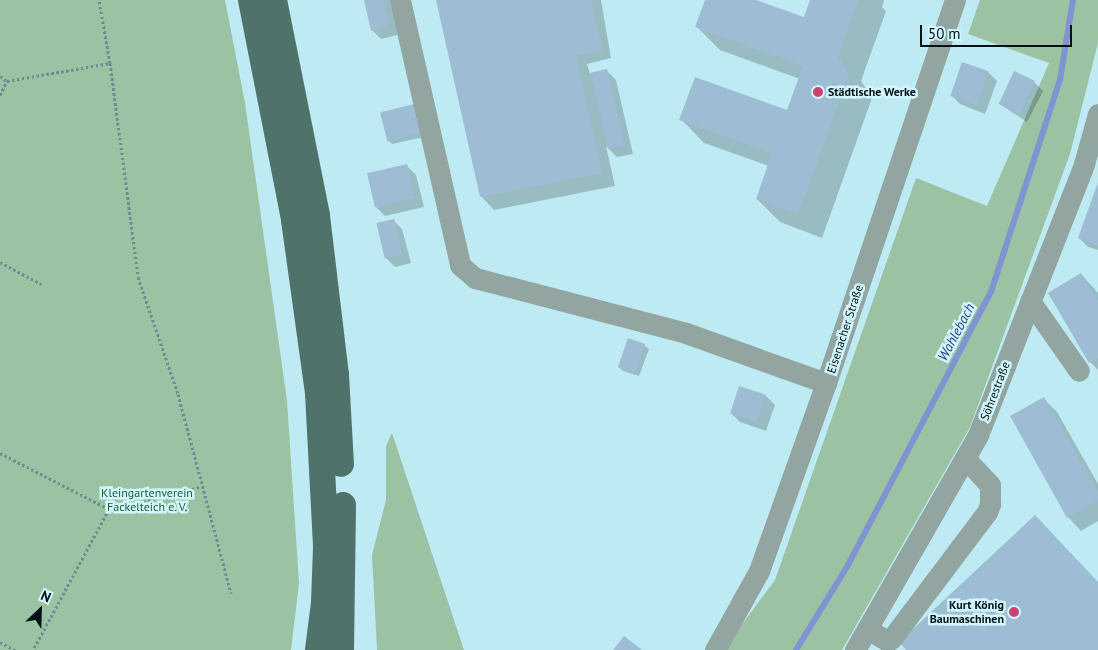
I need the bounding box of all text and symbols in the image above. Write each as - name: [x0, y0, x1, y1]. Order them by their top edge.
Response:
- scale bar: [923, 15, 1076, 47]
- text: 50 m: [928, 24, 961, 43]
- place label: Städtische Werke: [828, 85, 916, 99]
- marker: Städtische Werke: [812, 86, 824, 98]
- street label: Eisenacher Straße: [824, 283, 866, 375]
- water label: Wahlebach: [934, 300, 978, 364]
- street label: Söhrestraße: [977, 360, 1013, 422]
- park label: Kleingartenverein Fackelteich e. V.: [101, 486, 193, 514]
- north arrow: [15, 585, 65, 635]
- text: N: [38, 586, 54, 606]
- place label: Kurt König Baumaschinen: [930, 598, 1004, 626]
- marker: Kurt König Baumaschinen: [1008, 606, 1020, 618]

